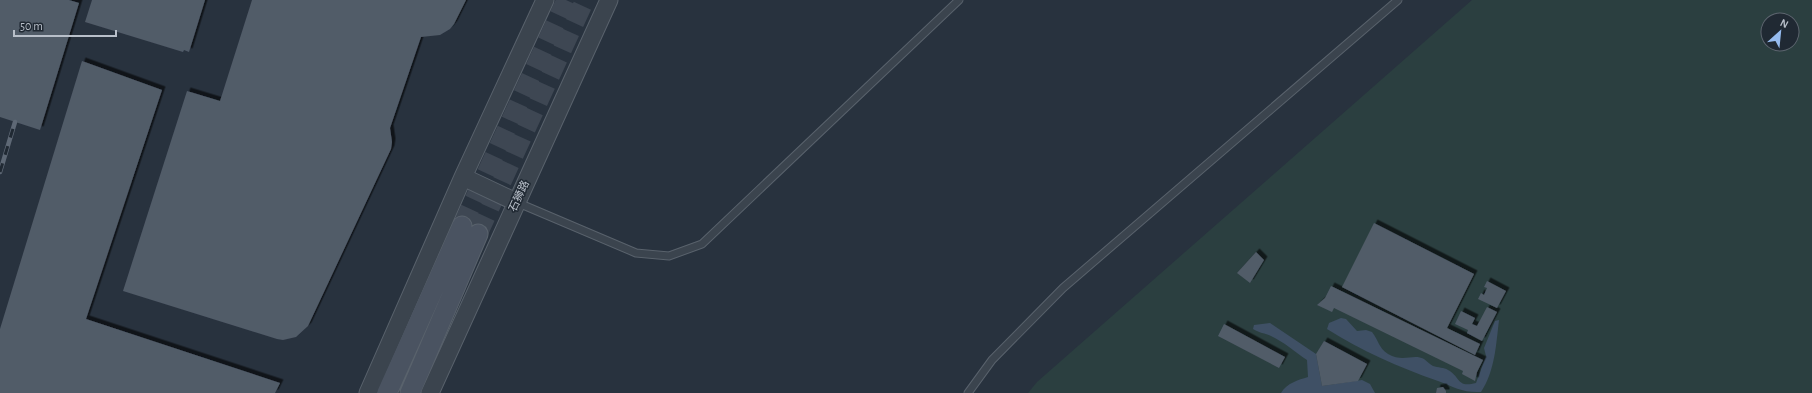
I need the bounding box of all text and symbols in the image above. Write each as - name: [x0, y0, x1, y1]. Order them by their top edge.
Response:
- scale bar: [14, 12, 116, 38]
- north arrow: [1760, 12, 1800, 52]
- text: N: [1778, 17, 1790, 30]
- text: 50 m: [20, 20, 43, 32]
- street label: 石狮路: [506, 178, 531, 213]

